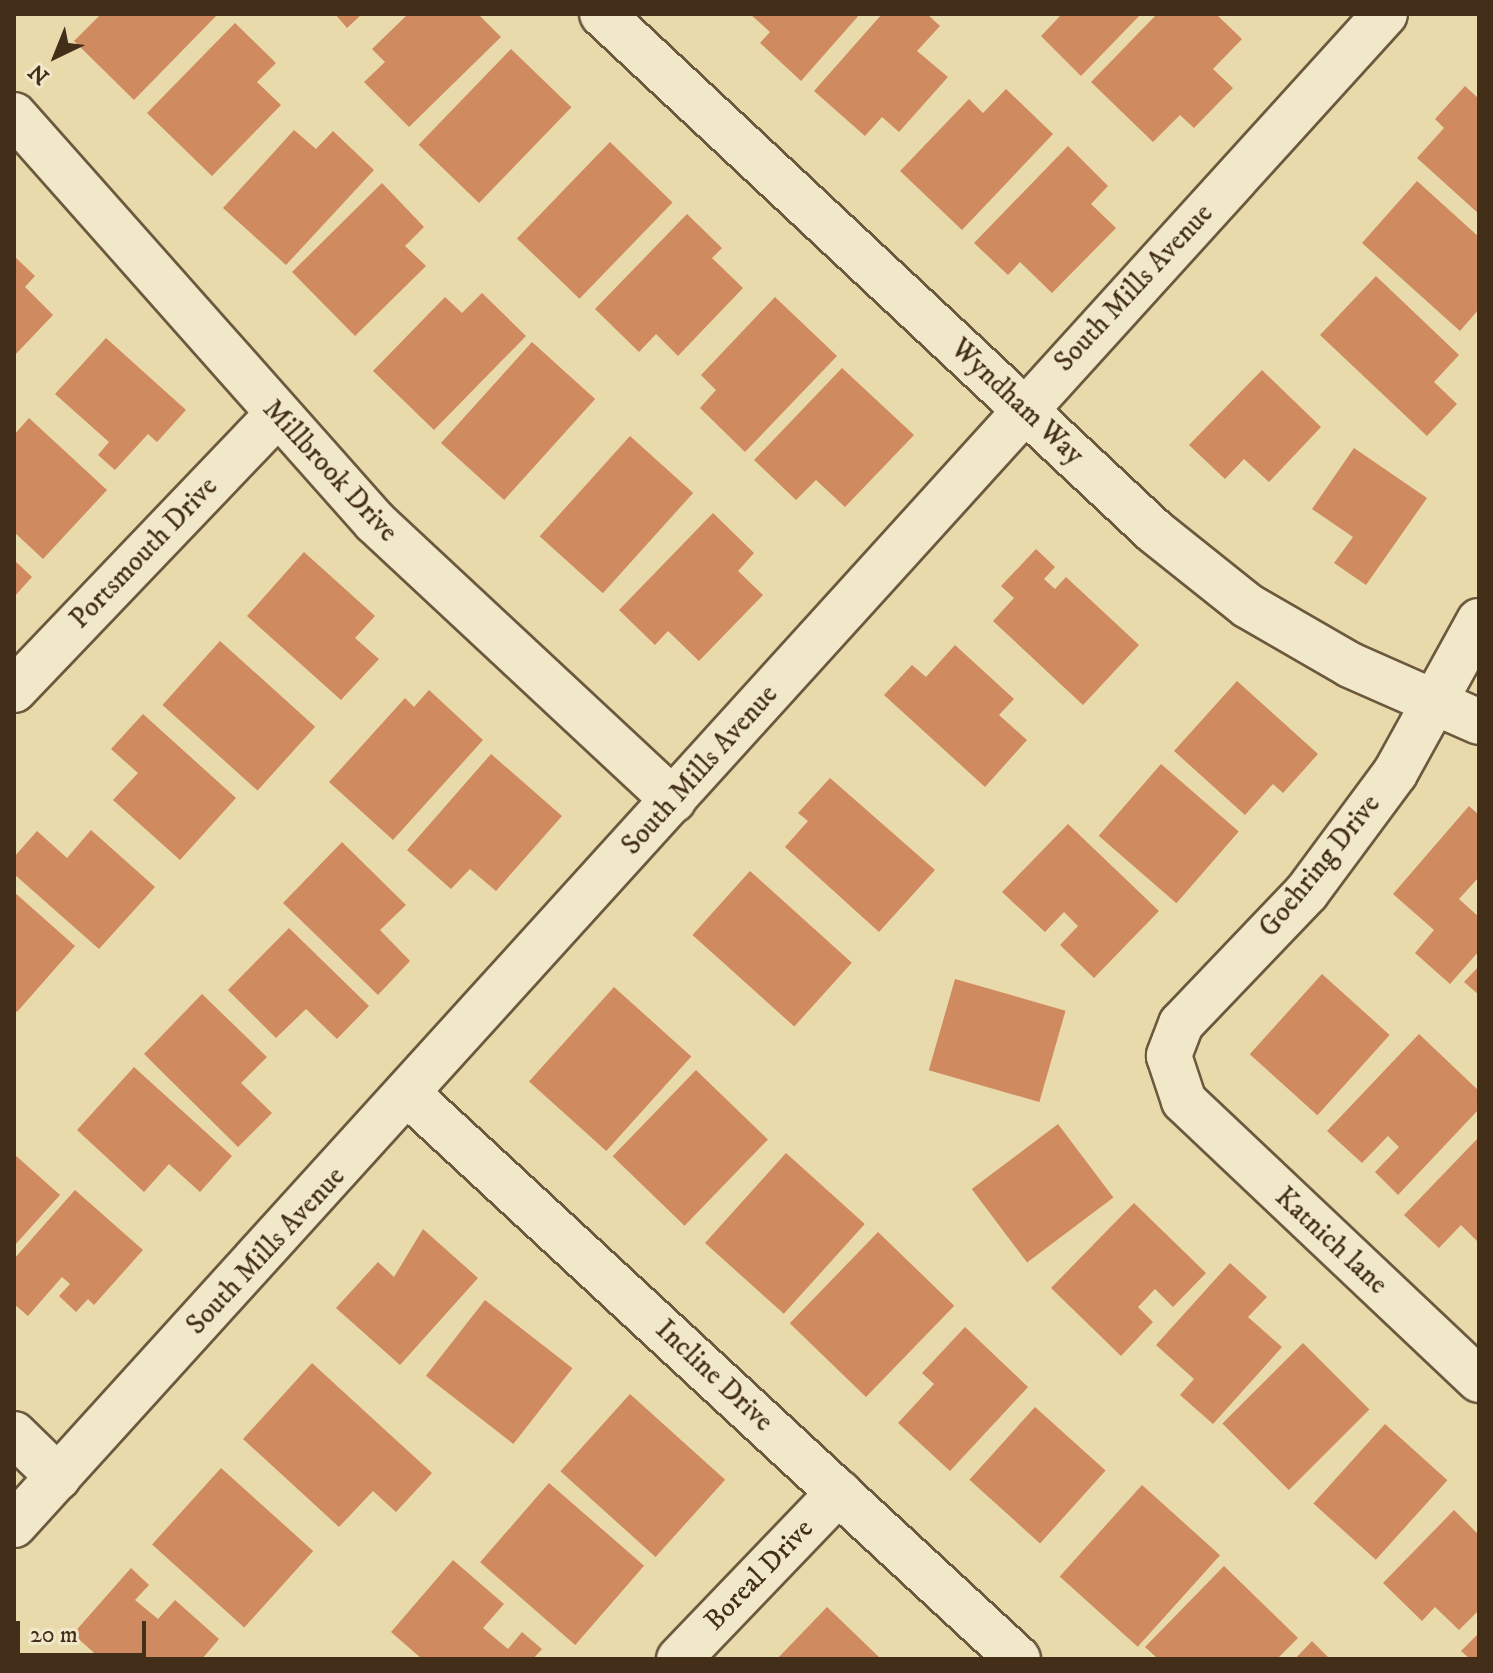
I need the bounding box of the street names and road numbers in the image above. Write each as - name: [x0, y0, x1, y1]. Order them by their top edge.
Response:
- street label: South Mills Avenue: [1048, 197, 1220, 379]
- street label: Wyndham Way: [944, 332, 1090, 472]
- street label: Millbrook Drive: [256, 393, 404, 549]
- street label: Portsmouth Drive: [63, 470, 225, 636]
- street label: South Mills Avenue: [615, 678, 785, 862]
- street label: Goehring Drive: [1252, 788, 1388, 944]
- street label: South Mills Avenue: [180, 1160, 352, 1342]
- street label: Katnich lane: [1268, 1180, 1394, 1302]
- street label: Incline Drive: [648, 1313, 780, 1439]
- street label: Boreal Drive: [698, 1512, 820, 1638]

